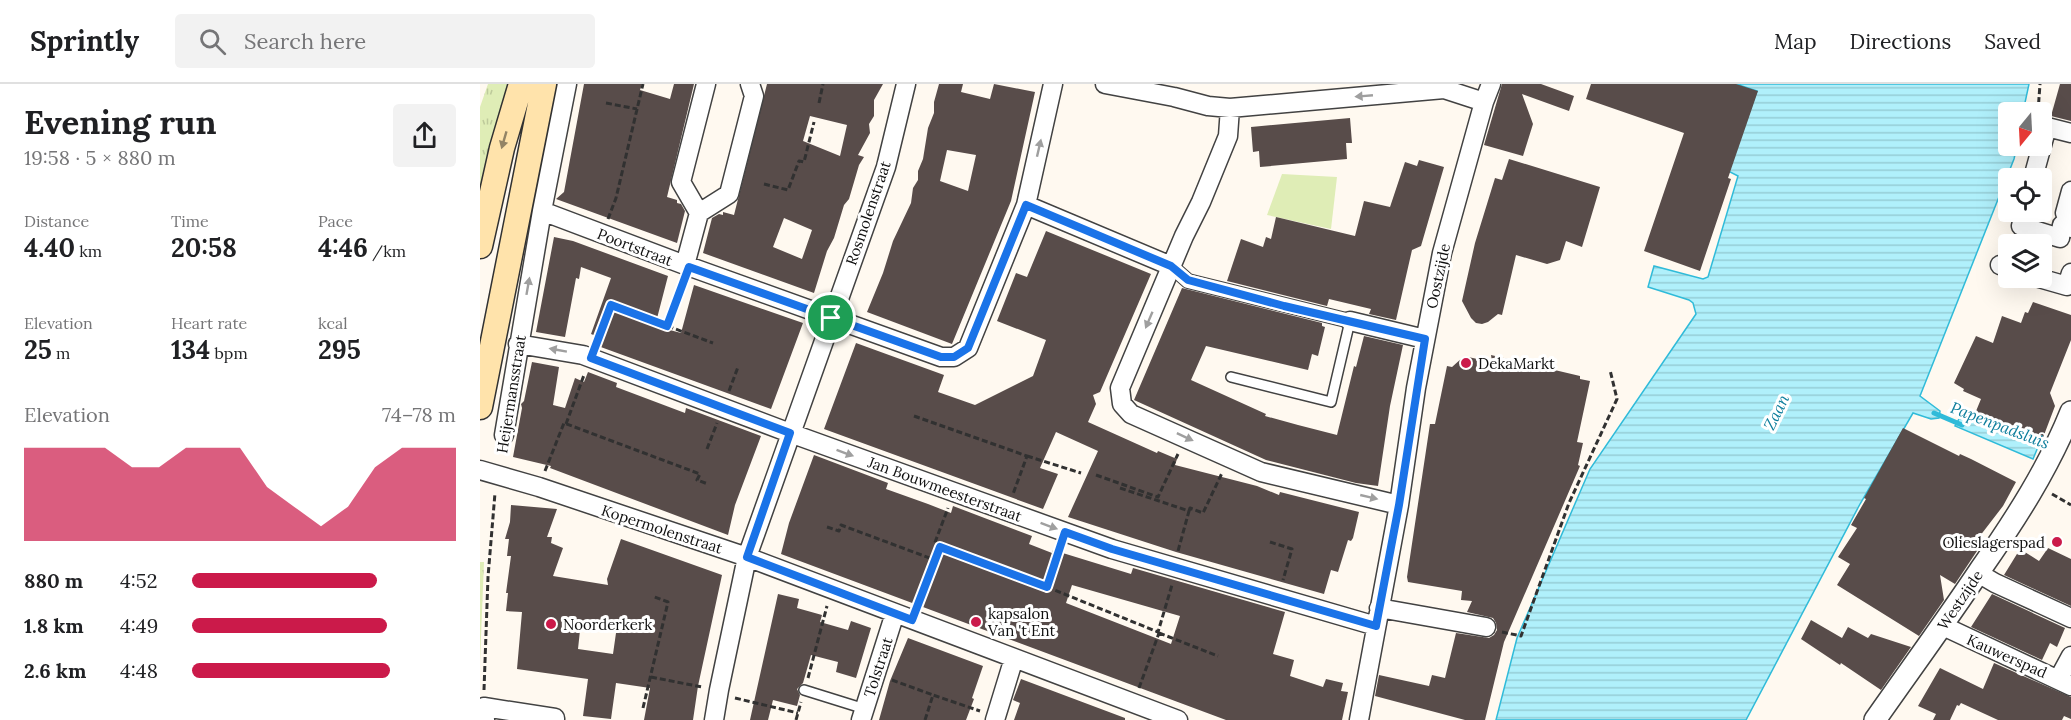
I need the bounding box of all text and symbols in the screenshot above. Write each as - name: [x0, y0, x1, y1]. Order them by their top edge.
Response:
- search box: [175, 14, 595, 68]
- text: Sprintly: [30, 23, 139, 59]
- icon: search: [196, 25, 229, 58]
- text: Search here: [244, 27, 366, 55]
- text: Map: [1774, 28, 1817, 55]
- text: Directions: [1850, 28, 1951, 55]
- text: Saved: [1984, 28, 2041, 55]
- one-way arrow: [1355, 91, 1374, 101]
- text: Evening run: [24, 101, 216, 143]
- north arrow: [1998, 102, 2052, 156]
- map controls: [1998, 102, 2052, 288]
- button: share: [393, 104, 456, 167]
- one-way arrow: [499, 131, 508, 149]
- one-way arrow: [1035, 138, 1044, 157]
- text: 19:58 · 5 × 880 m: [24, 145, 176, 170]
- street label: Rosmolenstraat: [841, 158, 895, 268]
- button: locate: [1998, 168, 2052, 222]
- text: Distance: [24, 211, 89, 231]
- text: Time: [171, 211, 209, 231]
- text: Pace: [318, 211, 353, 231]
- street label: Poortstraat: [595, 224, 676, 270]
- text: 4.40: [24, 231, 75, 264]
- text: 20:58: [171, 231, 237, 264]
- text: 4:46: [318, 231, 368, 264]
- button: layers: [1998, 234, 2052, 288]
- text: km: [75, 241, 102, 261]
- text: /km: [368, 241, 406, 261]
- street label: Oostzijde: [1422, 242, 1454, 310]
- one-way arrow: [524, 276, 533, 295]
- pin: [805, 292, 856, 343]
- icon: arrive: [814, 301, 847, 334]
- one-way arrow: [1144, 311, 1153, 329]
- text: Elevation: [24, 313, 93, 333]
- text: Heart rate: [171, 313, 247, 333]
- text: kcal: [318, 313, 348, 333]
- text: 25: [24, 333, 52, 366]
- text: 134: [171, 333, 210, 366]
- text: 295: [318, 333, 361, 366]
- street label: Heijermansstraat: [492, 333, 530, 455]
- text: m: [52, 343, 70, 363]
- text: bpm: [210, 343, 248, 363]
- one-way arrow: [548, 346, 567, 355]
- place label: DekaMarkt: [1478, 354, 1555, 373]
- marker: DekaMarkt: [1459, 356, 1473, 370]
- water label: Zaan: [1759, 391, 1793, 433]
- water label: Papenpadsluis: [1948, 397, 2052, 453]
- text: Elevation: [24, 402, 110, 427]
- text: 74–78 m: [382, 402, 456, 427]
- one-way arrow: [1176, 432, 1193, 441]
- one-way arrow: [837, 448, 855, 458]
- street label: Jan Bouwmeesterstraat: [864, 452, 1025, 526]
- one-way arrow: [1360, 493, 1378, 503]
- street label: Kopermolenstraat: [599, 500, 725, 558]
- one-way arrow: [1040, 521, 1058, 531]
- place label: Olieslagerspad: [1942, 533, 2045, 552]
- marker: Olieslagerspad: [2050, 535, 2064, 549]
- street label: Westzijde: [1933, 566, 1987, 634]
- text: 880 m: [24, 568, 83, 593]
- text: 4:52: [120, 568, 157, 593]
- place label: kapsalon Van 't Ent: [987, 604, 1055, 640]
- text: 1.8 km: [24, 613, 84, 638]
- text: 4:49: [120, 613, 158, 638]
- place label: Noorderkerk: [563, 615, 652, 634]
- marker: kapsalon Van 't Ent: [969, 615, 983, 629]
- marker: Noorderkerk: [544, 617, 558, 631]
- street label: Kauwerspad: [1964, 630, 2050, 682]
- street label: Tolstraat: [859, 634, 897, 699]
- text: 2.6 km: [24, 658, 86, 683]
- text: 4:48: [120, 658, 158, 683]

